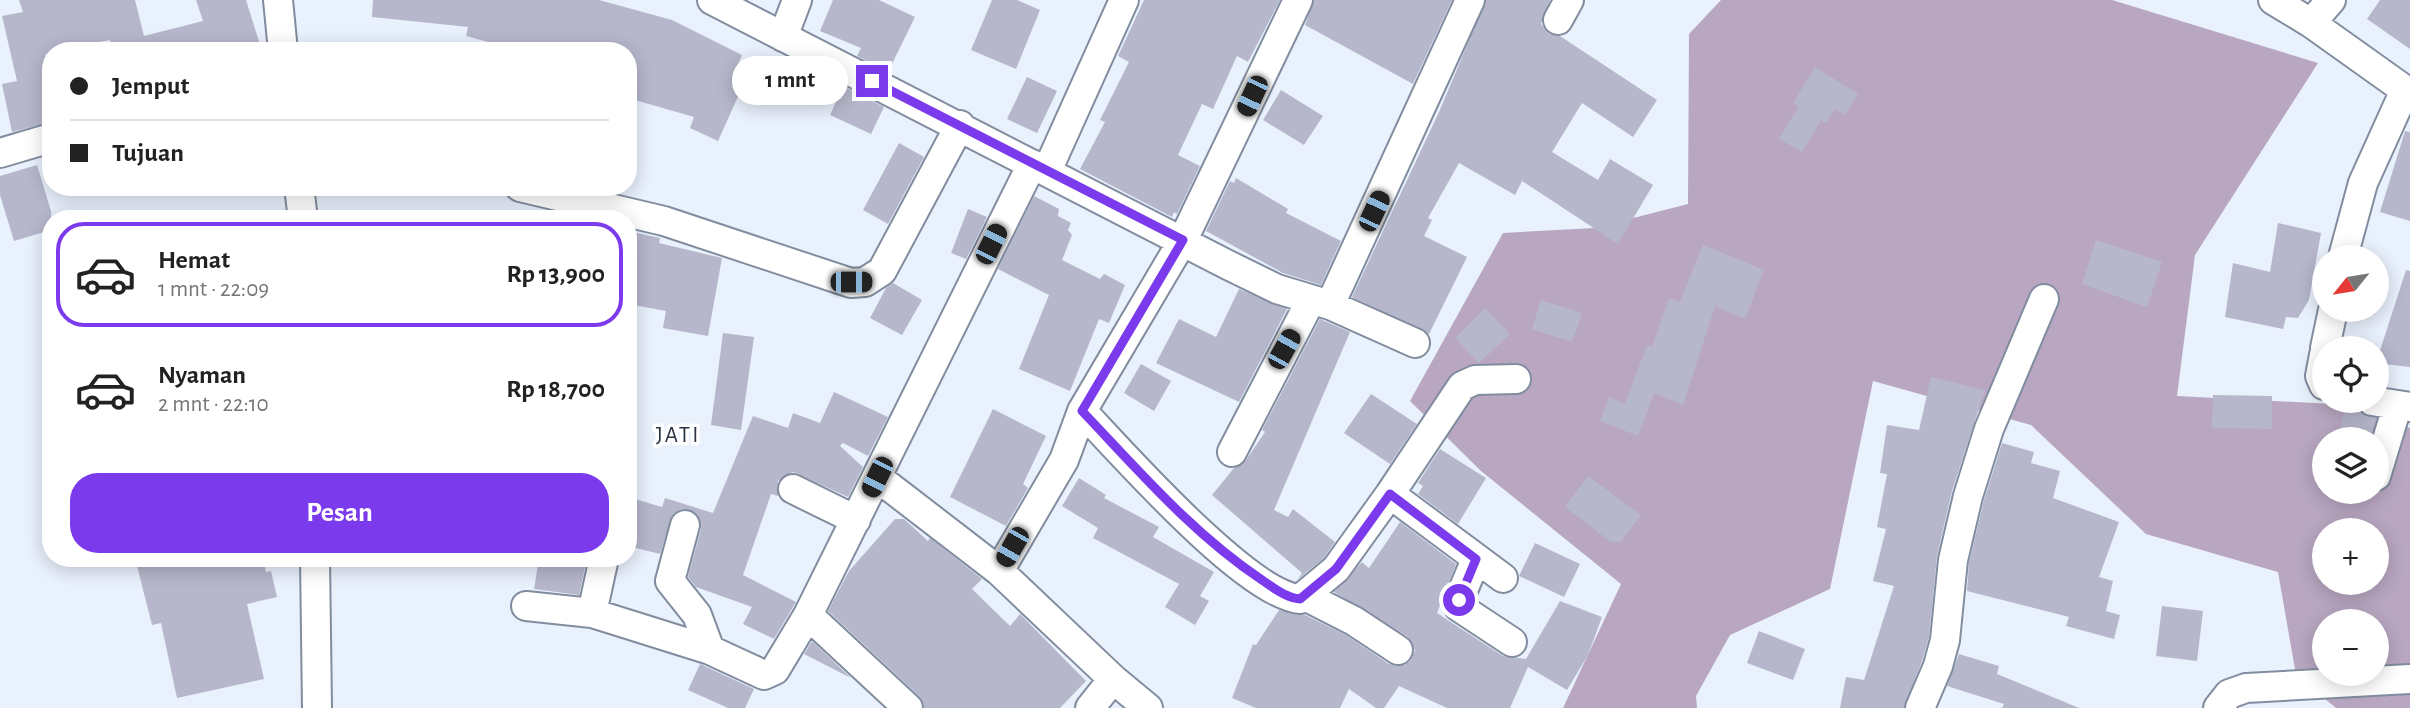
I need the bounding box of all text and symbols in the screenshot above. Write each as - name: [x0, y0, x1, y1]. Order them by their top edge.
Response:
- callout: 1 mnt: [732, 56, 848, 106]
- route end: [856, 65, 888, 97]
- text: 1 mnt: [765, 69, 815, 92]
- text: Jemput: [112, 73, 189, 99]
- car: [1234, 73, 1271, 119]
- text: Tujuan: [112, 140, 184, 166]
- car: [1356, 188, 1393, 234]
- car: [973, 221, 1010, 267]
- icon: car: [74, 243, 137, 306]
- north arrow: [2312, 245, 2389, 322]
- map controls: [2312, 245, 2389, 686]
- text: Hemat: [158, 247, 230, 273]
- text: Rp 13,900: [507, 261, 605, 287]
- car: [831, 272, 873, 293]
- text: 1 mnt · 22:09: [158, 278, 269, 301]
- car: [1265, 326, 1304, 372]
- button: locate: [2312, 336, 2389, 413]
- icon: car: [74, 358, 137, 421]
- text: Nyaman: [158, 362, 246, 388]
- text: Rp 18,700: [506, 376, 605, 402]
- text: 2 mnt · 22:10: [158, 393, 269, 416]
- district label: JATI: [656, 424, 700, 447]
- button: layers: [2312, 427, 2389, 504]
- car: [859, 454, 896, 500]
- button: Pesan: [70, 473, 609, 553]
- button: +: [2312, 518, 2389, 595]
- car: [993, 524, 1032, 570]
- route start: [1443, 584, 1475, 616]
- button: −: [2312, 609, 2389, 686]

